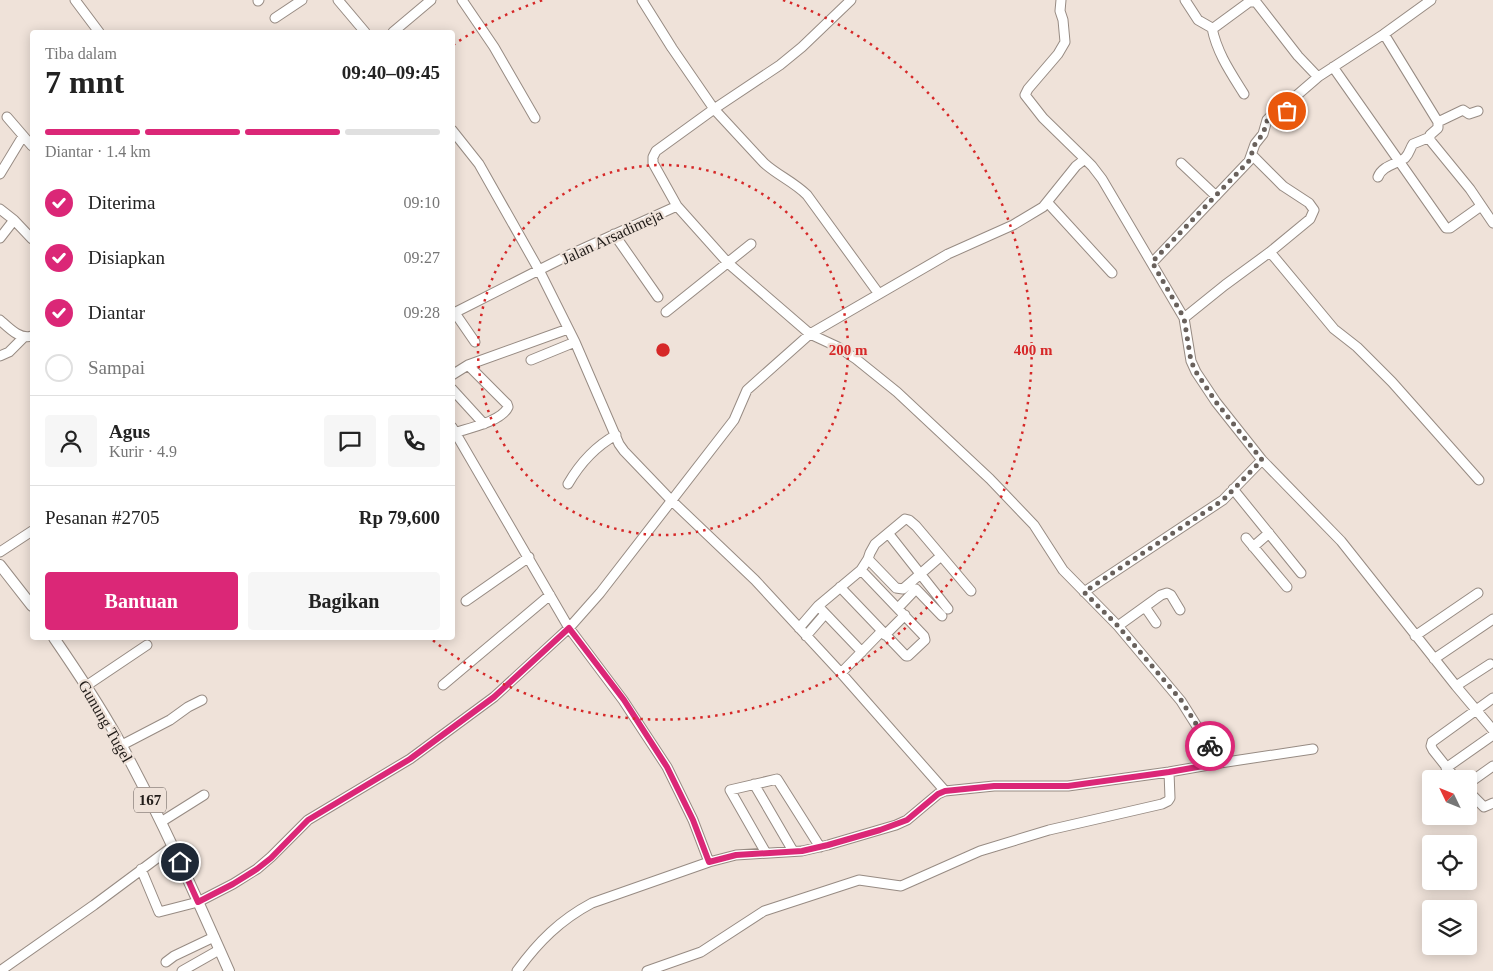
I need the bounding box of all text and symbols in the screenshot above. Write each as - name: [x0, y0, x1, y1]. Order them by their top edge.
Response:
- text: Tiba dalam: [45, 45, 117, 62]
- text: 09:40–09:45: [342, 62, 440, 83]
- text: 7 mnt: [45, 64, 124, 100]
- pin: [1266, 90, 1308, 132]
- icon: bag: [1273, 97, 1301, 125]
- text: Diantar · 1.4 km: [45, 143, 151, 160]
- icon: check: [45, 189, 73, 217]
- text: Diterima: [88, 192, 156, 213]
- text: 09:10: [404, 194, 440, 211]
- street label: Jalan Arsadimeja: [559, 206, 666, 268]
- icon: check: [45, 244, 73, 272]
- text: Disiapkan: [88, 247, 165, 268]
- text: 09:27: [404, 249, 440, 266]
- icon: check: [45, 299, 73, 327]
- text: Diantar: [88, 302, 145, 323]
- text: 09:28: [404, 304, 440, 321]
- centre of rings: [654, 341, 672, 359]
- text: 200 m: [829, 342, 868, 358]
- text: 400 m: [1014, 342, 1053, 358]
- text: Sampai: [88, 357, 145, 378]
- button: person: [45, 415, 97, 467]
- button: chat: [324, 415, 376, 467]
- button: phone: [388, 415, 440, 467]
- text: Agus: [109, 421, 150, 442]
- text: Kurir · 4.9: [109, 443, 177, 460]
- text: Pesanan #2705: [45, 507, 160, 528]
- text: Rp 79,600: [359, 507, 440, 528]
- button: Bantuan: [45, 572, 238, 630]
- button: Bagikan: [248, 572, 440, 630]
- street label: Gunung Tugel: [74, 677, 136, 766]
- courier: [1185, 721, 1235, 771]
- icon: bike: [1196, 732, 1224, 760]
- north arrow: [1422, 770, 1478, 825]
- map controls: [1422, 770, 1477, 955]
- road number: 167: [134, 788, 166, 812]
- button: locate: [1422, 835, 1477, 890]
- pin: [159, 841, 201, 883]
- icon: home: [166, 848, 194, 876]
- button: layers: [1422, 900, 1477, 955]

